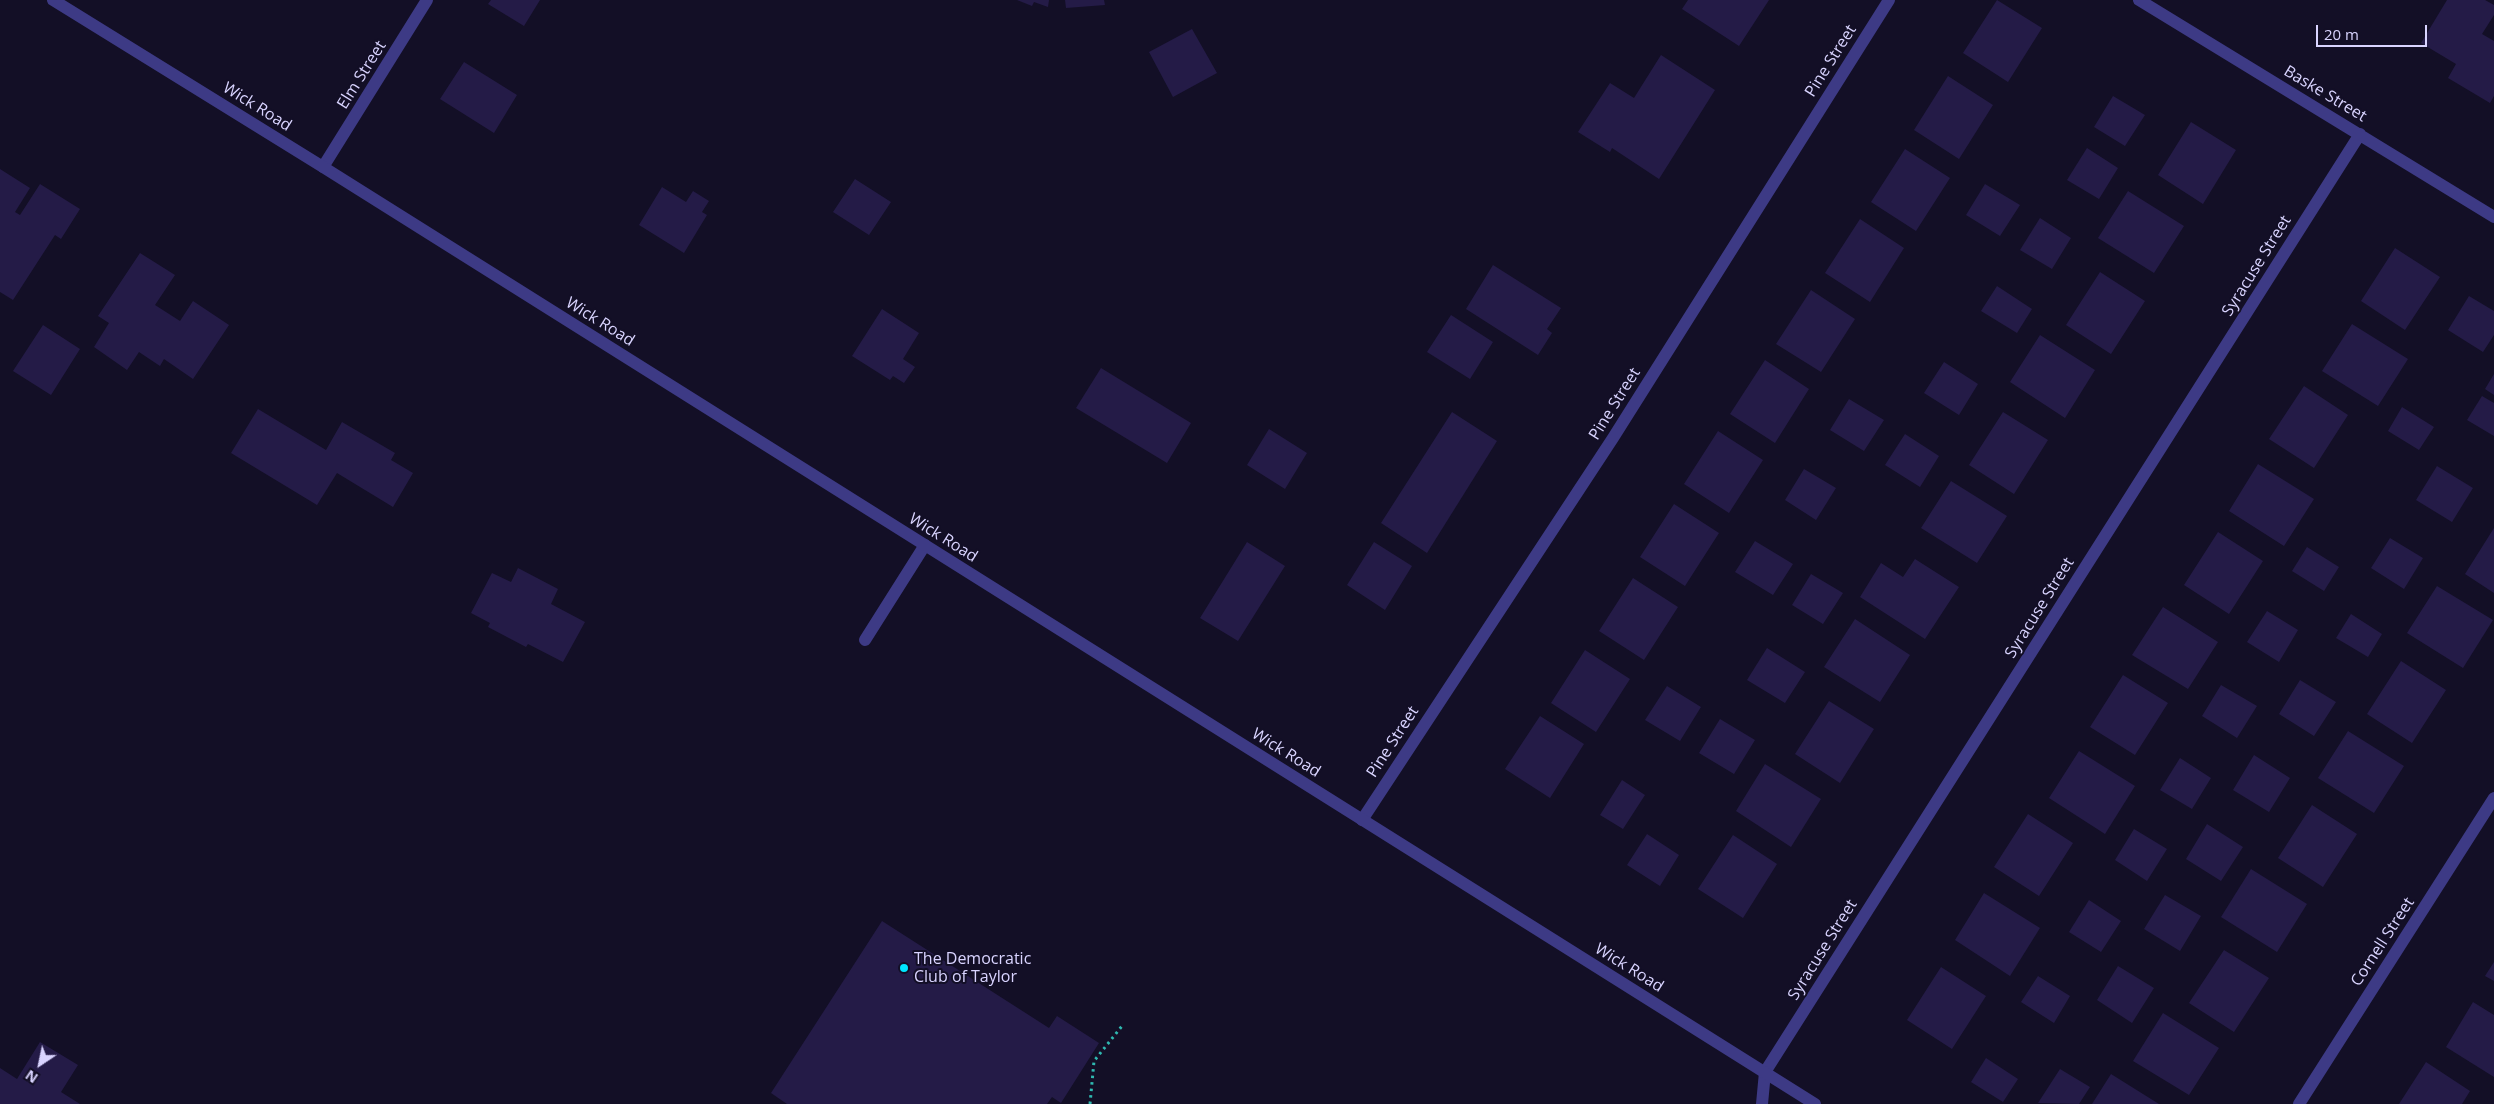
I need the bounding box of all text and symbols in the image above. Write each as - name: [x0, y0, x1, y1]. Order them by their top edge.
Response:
- scale bar: [2319, 15, 2430, 47]
- street label: Pine Street: [1801, 21, 1861, 101]
- text: 20 m: [2324, 24, 2359, 44]
- street label: Elm Street: [334, 37, 390, 113]
- street label: Baske Street: [2280, 62, 2370, 126]
- street label: Wick Road: [219, 78, 295, 136]
- street label: Syracuse Street: [2218, 212, 2296, 320]
- street label: Wick Road: [562, 293, 638, 351]
- street label: Pine Street: [1585, 364, 1645, 444]
- street label: Wick Road: [905, 509, 981, 567]
- street label: Syracuse Street: [2001, 554, 2079, 662]
- street label: Pine Street: [1363, 703, 1423, 781]
- street label: Wick Road: [1248, 724, 1324, 782]
- street label: Cornell Street: [2347, 894, 2419, 990]
- street label: Syracuse Street: [1784, 896, 1862, 1004]
- street label: Wick Road: [1591, 939, 1667, 997]
- place label: The Democratic Club of Taylor: [914, 949, 1031, 987]
- marker: The Democratic Club of Taylor: [898, 962, 910, 974]
- north arrow: [15, 1039, 65, 1089]
- text: N: [21, 1066, 41, 1088]

